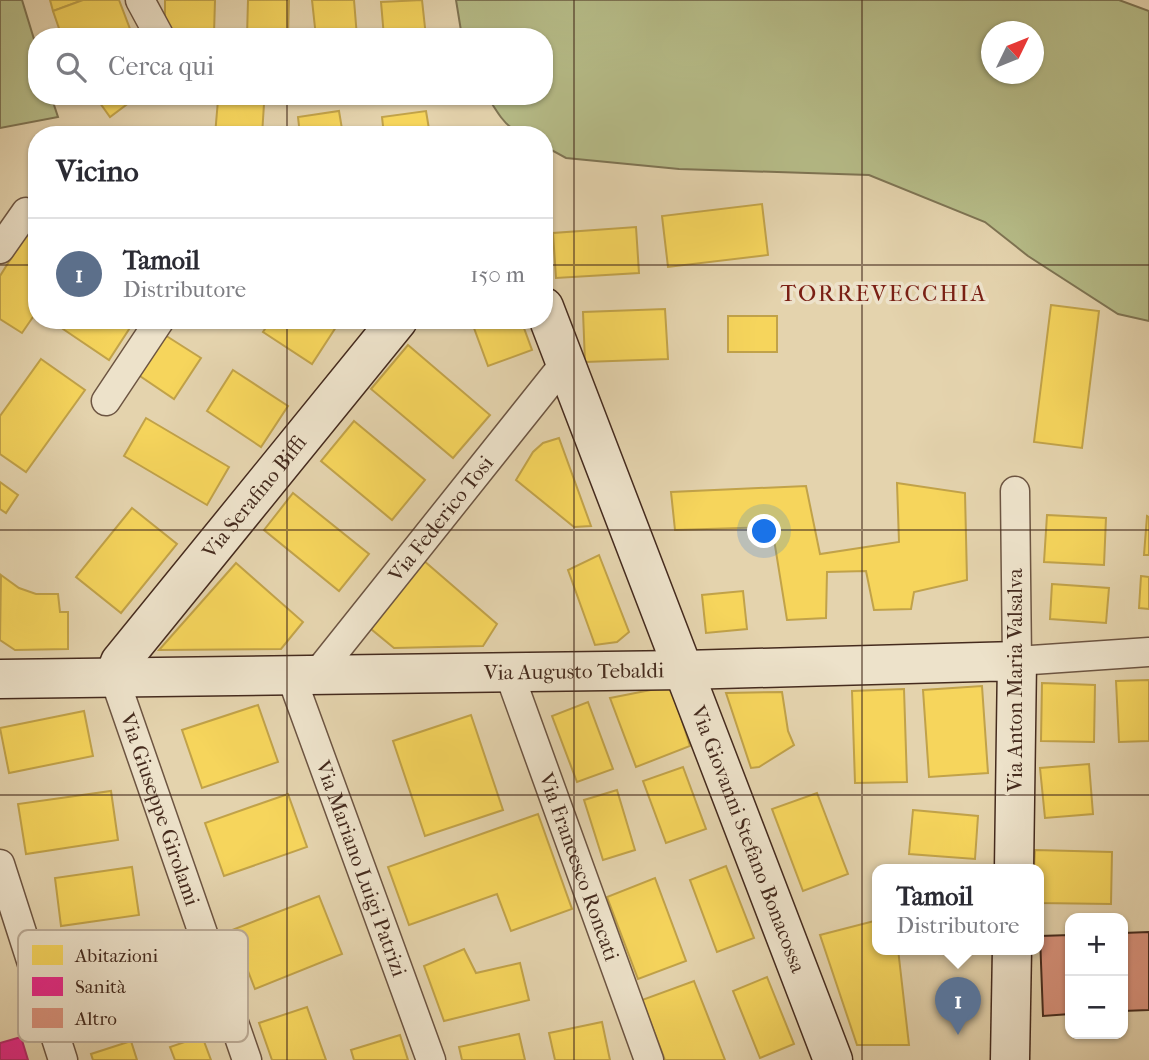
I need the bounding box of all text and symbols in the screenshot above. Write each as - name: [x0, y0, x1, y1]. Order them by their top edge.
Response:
- north arrow: [981, 21, 1044, 84]
- search box: [28, 28, 553, 105]
- icon: search: [52, 48, 90, 86]
- text: Cerca qui: [108, 51, 214, 82]
- text: Vicino: [56, 154, 139, 189]
- text: Tamoil: [123, 245, 200, 276]
- text: 1: [75, 261, 83, 288]
- text: 150 m: [470, 261, 525, 288]
- text: Distributore: [123, 276, 246, 303]
- district label: TORREVECCHIA: [780, 280, 988, 307]
- street label: Via Serafino Biffi: [197, 430, 312, 564]
- street label: Via Federico Tosi: [383, 451, 498, 587]
- your location: [747, 514, 781, 548]
- street label: Via Anton Maria Valsalva: [1003, 568, 1027, 793]
- street label: Via Augusto Tebaldi: [483, 658, 664, 685]
- street label: Via Giovanni Stefano Bonacossa: [686, 701, 810, 976]
- street label: Via Giuseppe Girolami: [115, 709, 204, 909]
- street label: Via Mariano Luigi Patrizi: [311, 756, 412, 980]
- street label: Via Francesco Roncati: [534, 768, 624, 964]
- popup: [872, 864, 1044, 955]
- text: Tamoil: [896, 881, 973, 912]
- text: Distributore: [896, 912, 1020, 939]
- map controls: [1065, 913, 1128, 1039]
- button: +: [1065, 913, 1128, 976]
- legend: [18, 930, 248, 1042]
- text: Abitazioni: [74, 945, 159, 967]
- text: Sanità: [75, 976, 126, 998]
- button: −: [1065, 976, 1128, 1039]
- pin: 1: [935, 977, 981, 1035]
- text: Altro: [74, 1008, 117, 1030]

